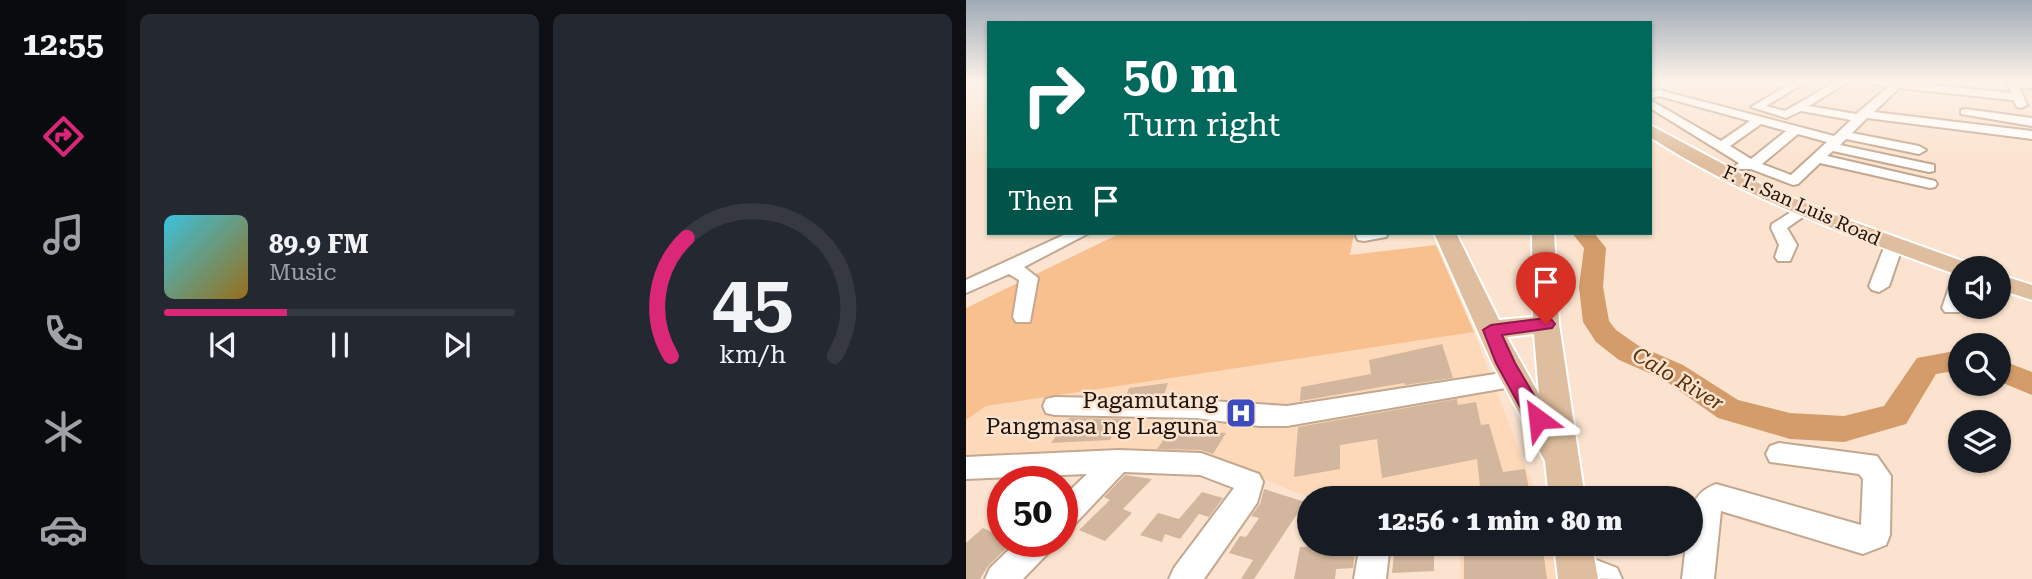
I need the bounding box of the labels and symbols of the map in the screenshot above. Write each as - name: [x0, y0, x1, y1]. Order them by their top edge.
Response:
- street label: F. T. San Luis Road: [1719, 160, 1884, 251]
- pin: [1516, 252, 1576, 324]
- water label: Calo River: [1628, 342, 1728, 416]
- position arrow: [1501, 382, 1575, 456]
- place label: Pagamutang Pangmasa ng Laguna: [986, 387, 1219, 440]
- hospital icon: Pagamutang Pangmasa ng Laguna: [1224, 396, 1258, 430]
- speed limit sign: 50: [987, 466, 1078, 557]

